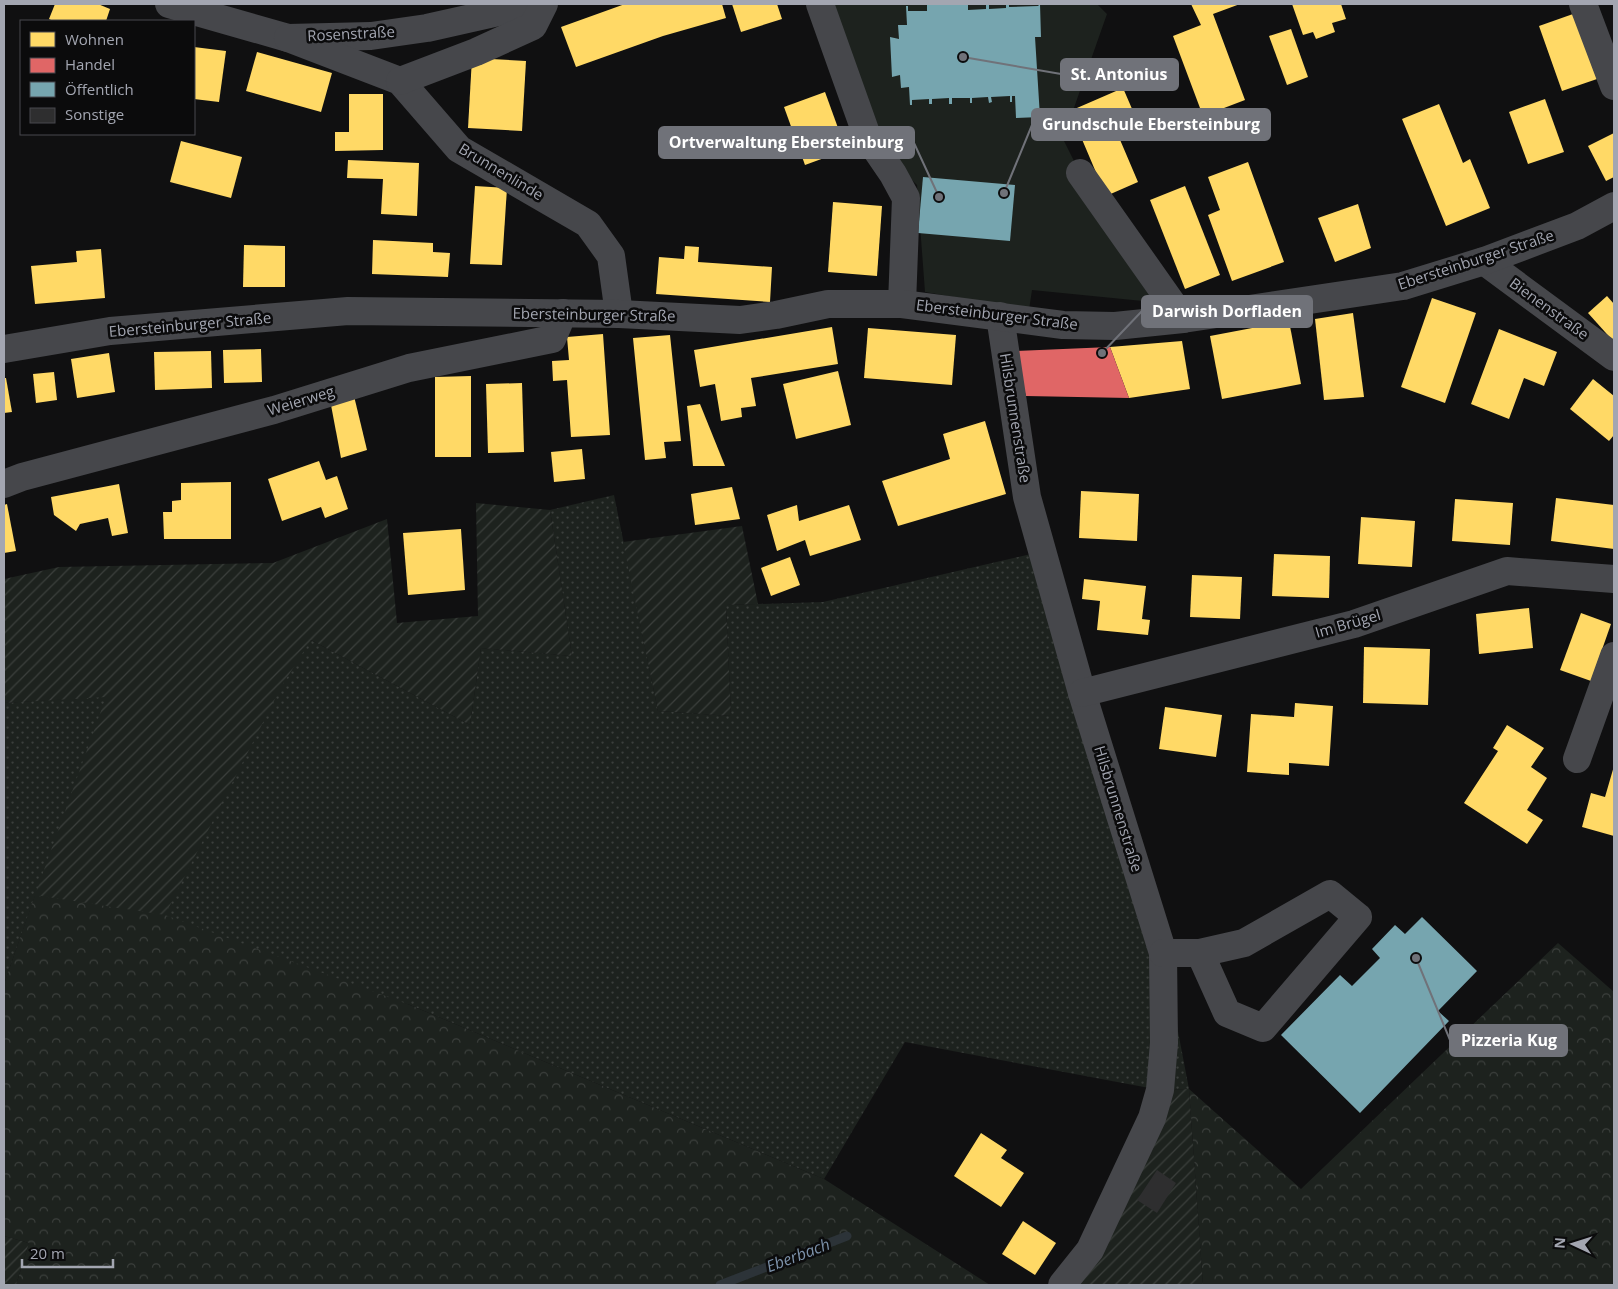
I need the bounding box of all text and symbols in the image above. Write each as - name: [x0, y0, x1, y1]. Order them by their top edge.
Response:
- legend: [20, 20, 195, 135]
- street label: Rosenstraße: [307, 21, 395, 45]
- text: Wohnen: [65, 29, 124, 49]
- text: Handel: [65, 54, 115, 74]
- callout: St. Antonius: [1061, 59, 1178, 90]
- text: St. Antonius: [1071, 63, 1167, 85]
- text: Öffentlich: [65, 79, 134, 99]
- text: Sonstige: [65, 104, 124, 124]
- callout: Grundschule Ebersteinburg: [1032, 109, 1270, 140]
- text: Grundschule Ebersteinburg: [1042, 113, 1260, 135]
- callout: Ortverwaltung Ebersteinburg: [659, 127, 914, 158]
- text: Ortverwaltung Ebersteinburg: [669, 131, 903, 153]
- street label: Brunnenlinde: [455, 138, 548, 204]
- street label: Ebersteinburger Straße: [1395, 224, 1556, 294]
- street label: Bienenstraße: [1506, 273, 1593, 344]
- street label: Ebersteinburger Straße: [915, 294, 1079, 334]
- callout: Darwish Dorfladen: [1142, 296, 1312, 327]
- text: Darwish Dorfladen: [1152, 300, 1302, 322]
- street label: Ebersteinburger Straße: [512, 303, 676, 325]
- street label: Ebersteinburger Straße: [108, 307, 272, 341]
- street label: Hilsbrunnenstraße: [996, 352, 1036, 484]
- street label: Weierweg: [265, 380, 337, 420]
- street label: Im Brügel: [1313, 604, 1383, 642]
- street label: Hilsbrunnenstraße: [1090, 743, 1148, 874]
- callout: Pizzeria Kug: [1450, 1025, 1567, 1056]
- text: Pizzeria Kug: [1461, 1029, 1557, 1051]
- north arrow: [1548, 1219, 1598, 1269]
- water label: Eberbach: [763, 1233, 833, 1277]
- scale bar: [22, 1236, 114, 1268]
- text: N: [1550, 1237, 1569, 1249]
- text: 20 m: [30, 1243, 65, 1263]

